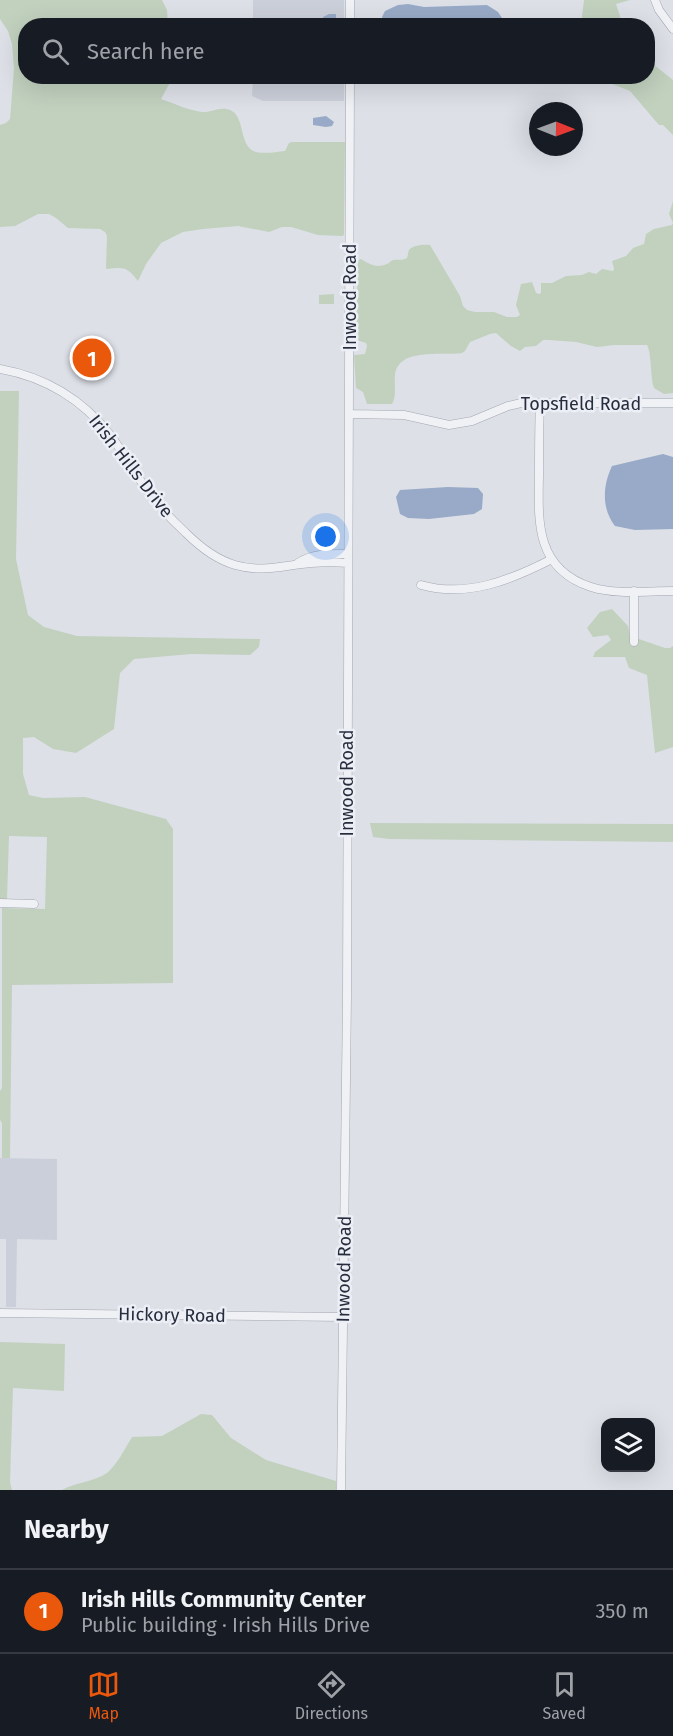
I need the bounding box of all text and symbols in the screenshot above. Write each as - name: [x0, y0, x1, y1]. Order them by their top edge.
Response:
- search box: [18, 18, 655, 84]
- icon: search: [39, 35, 72, 68]
- text: Search here: [87, 38, 205, 65]
- north arrow: [529, 102, 583, 156]
- street label: Inwood Road: [339, 244, 361, 350]
- pin: 1: [72, 336, 112, 380]
- street label: Topsfield Road: [521, 393, 641, 415]
- street label: Irish Hills Drive: [84, 410, 178, 522]
- your location: [311, 522, 340, 551]
- street label: Inwood Road: [336, 730, 358, 836]
- street label: Inwood Road: [332, 1215, 356, 1323]
- street label: Hickory Road: [118, 1303, 226, 1327]
- map controls: [601, 1418, 655, 1472]
- button: layers: [601, 1418, 655, 1472]
- text: Nearby: [24, 1514, 109, 1545]
- text: Irish Hills Community Center: [81, 1586, 366, 1613]
- text: 1: [39, 1599, 48, 1623]
- text: 350 m: [595, 1599, 649, 1623]
- text: Public building · Irish Hills Drive: [81, 1613, 370, 1637]
- tab: Map: [87, 1668, 120, 1723]
- tab: Directions: [295, 1668, 368, 1723]
- tab: Saved: [542, 1668, 586, 1723]

